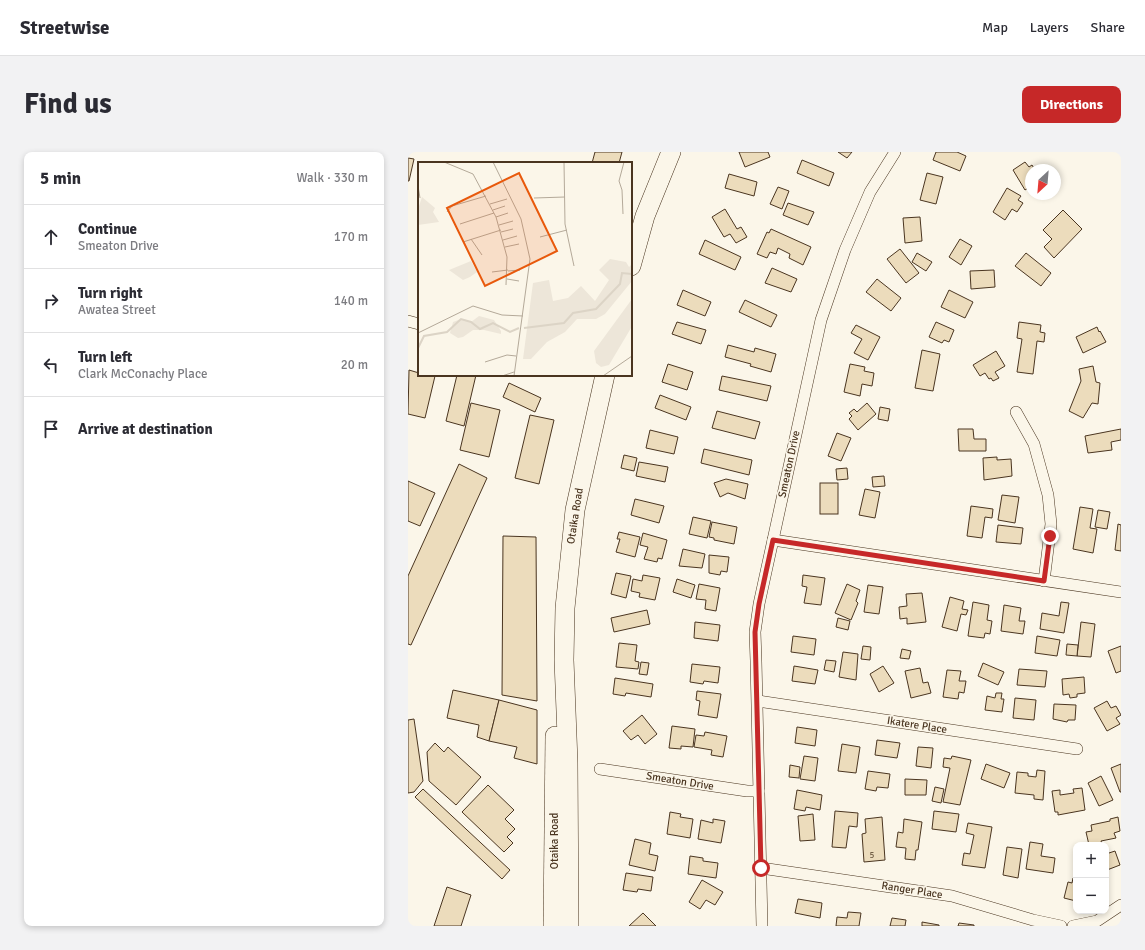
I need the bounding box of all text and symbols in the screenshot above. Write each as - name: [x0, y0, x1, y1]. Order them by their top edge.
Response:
- text: Streetwise: [20, 16, 110, 40]
- text: Map: [982, 19, 1008, 36]
- text: Layers: [1030, 19, 1069, 36]
- text: Share: [1091, 19, 1125, 36]
- button: Directions: [1022, 86, 1121, 123]
- text: Find us: [24, 87, 112, 121]
- inset map: [418, 162, 632, 376]
- north arrow: [1025, 164, 1061, 200]
- text: 5 min: [40, 168, 81, 189]
- text: Walk · 330 m: [297, 170, 368, 186]
- text: Continue: [78, 220, 137, 238]
- icon: ahead: [40, 226, 62, 248]
- text: 170 m: [334, 229, 368, 245]
- text: Smeaton Drive: [78, 238, 159, 254]
- text: Turn right: [78, 284, 143, 302]
- icon: right: [40, 290, 62, 312]
- text: 140 m: [334, 293, 368, 309]
- text: Awatea Street: [78, 302, 156, 318]
- text: Turn left: [78, 348, 132, 366]
- icon: left: [40, 354, 62, 376]
- text: 20 m: [341, 357, 368, 373]
- text: Clark McConachy Place: [78, 366, 207, 382]
- icon: arrive: [40, 418, 62, 440]
- text: Arrive at destination: [78, 420, 213, 438]
- street label: Smeaton Drive: [776, 429, 802, 499]
- street label: Otaika Road: [564, 487, 586, 545]
- route end: [1041, 527, 1059, 545]
- street label: Ikatere Place: [886, 714, 948, 736]
- street label: Smeaton Drive: [645, 769, 715, 793]
- street label: Otaika Road: [548, 812, 561, 869]
- map controls: [1073, 842, 1109, 914]
- button: +: [1073, 842, 1109, 878]
- house number: 5: [870, 850, 875, 861]
- route start: [752, 859, 770, 877]
- button: −: [1073, 878, 1109, 914]
- street label: Ranger Place: [881, 879, 943, 901]

